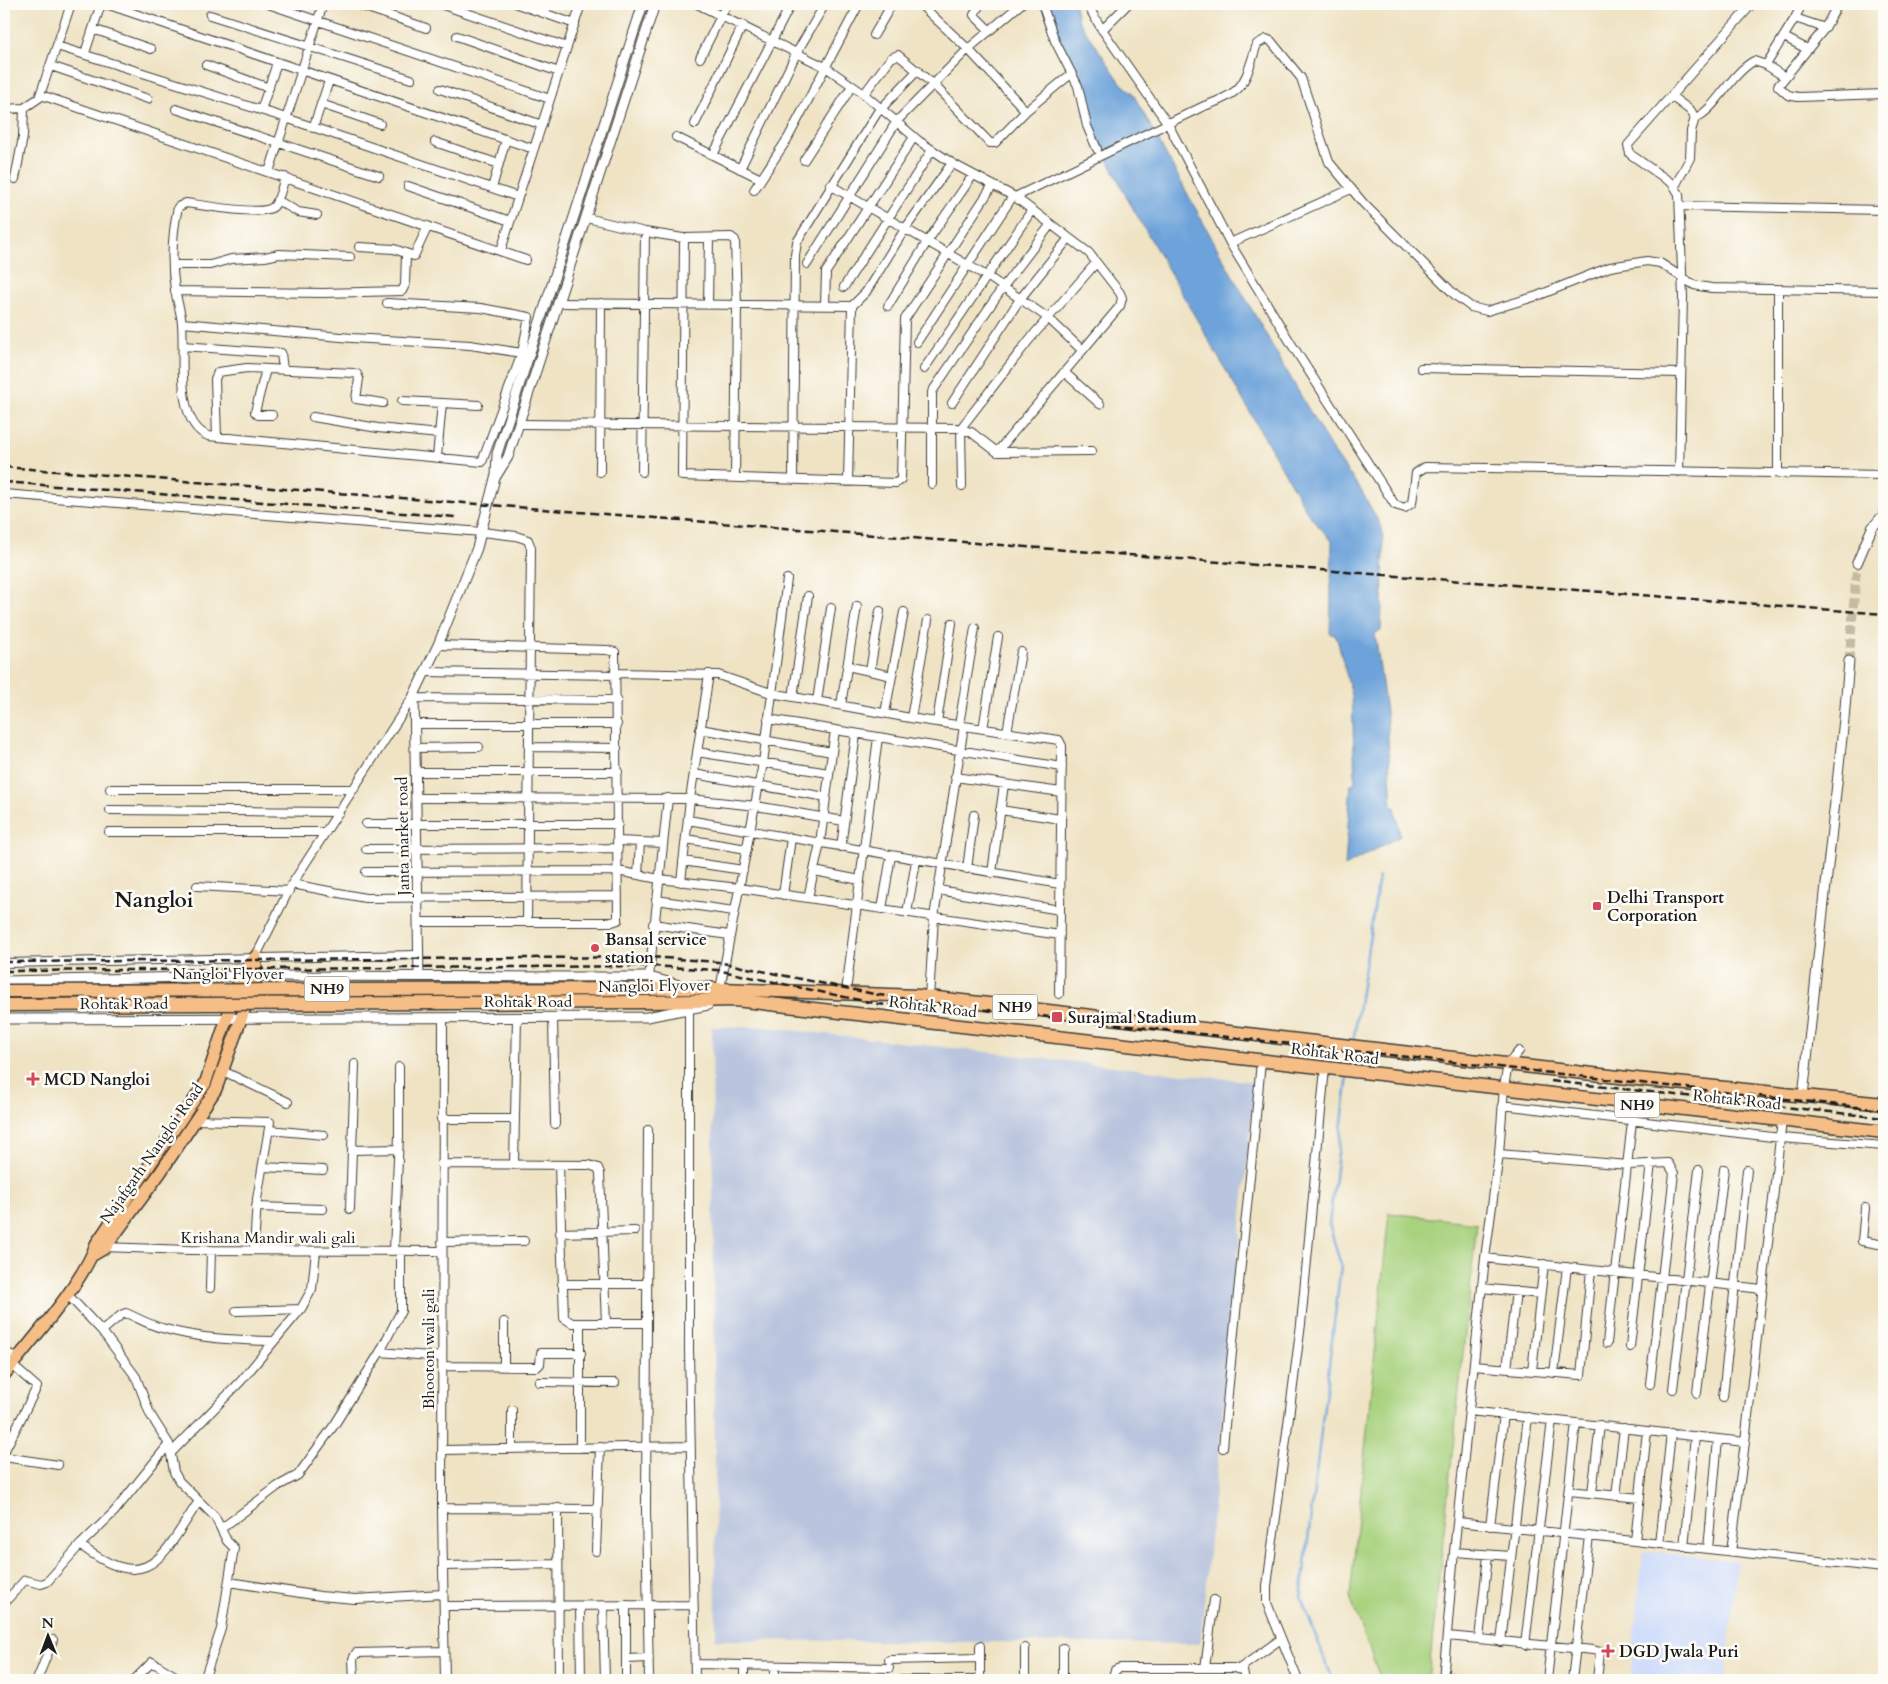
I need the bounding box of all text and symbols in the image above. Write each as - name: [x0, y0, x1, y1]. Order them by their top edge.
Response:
- street label: Janta market road: [391, 776, 415, 898]
- district label: Nangloi: [115, 886, 194, 915]
- place label: Delhi Transport Corporation: [1607, 887, 1724, 927]
- marker: Delhi Transport Corporation: [1591, 900, 1603, 912]
- place label: Bansal service station: [605, 929, 707, 969]
- marker: Bansal service station: [589, 942, 601, 954]
- street label: Nangloi Flyover: [172, 963, 284, 985]
- street label: Nangloi Flyover: [598, 974, 710, 998]
- road number: NH9: [304, 976, 350, 1002]
- street label: Rohtak Road: [484, 991, 573, 1013]
- street label: Rohtak Road: [888, 991, 979, 1023]
- street label: Rohtak Road: [80, 993, 169, 1015]
- road number: NH9: [992, 994, 1038, 1020]
- place label: Surajmal Stadium: [1068, 1007, 1197, 1029]
- marker: Surajmal Stadium: [1050, 1010, 1064, 1024]
- street label: Rohtak Road: [1290, 1038, 1381, 1070]
- place label: MCD Nangloi: [44, 1069, 150, 1091]
- marker: MCD Nangloi: [26, 1072, 40, 1086]
- street label: Najafgarh Nangloi Road: [95, 1078, 209, 1228]
- street label: Rohtak Road: [1692, 1084, 1783, 1116]
- road number: NH9: [1614, 1092, 1660, 1118]
- street label: Krishana Mandir wali gali: [181, 1227, 356, 1249]
- street label: Bhooton wali gali: [418, 1288, 440, 1410]
- north arrow: [22, 1612, 72, 1662]
- text: N: [42, 1614, 54, 1633]
- place label: DGD Jwala Puri: [1619, 1641, 1739, 1663]
- marker: DGD Jwala Puri: [1601, 1644, 1615, 1658]

